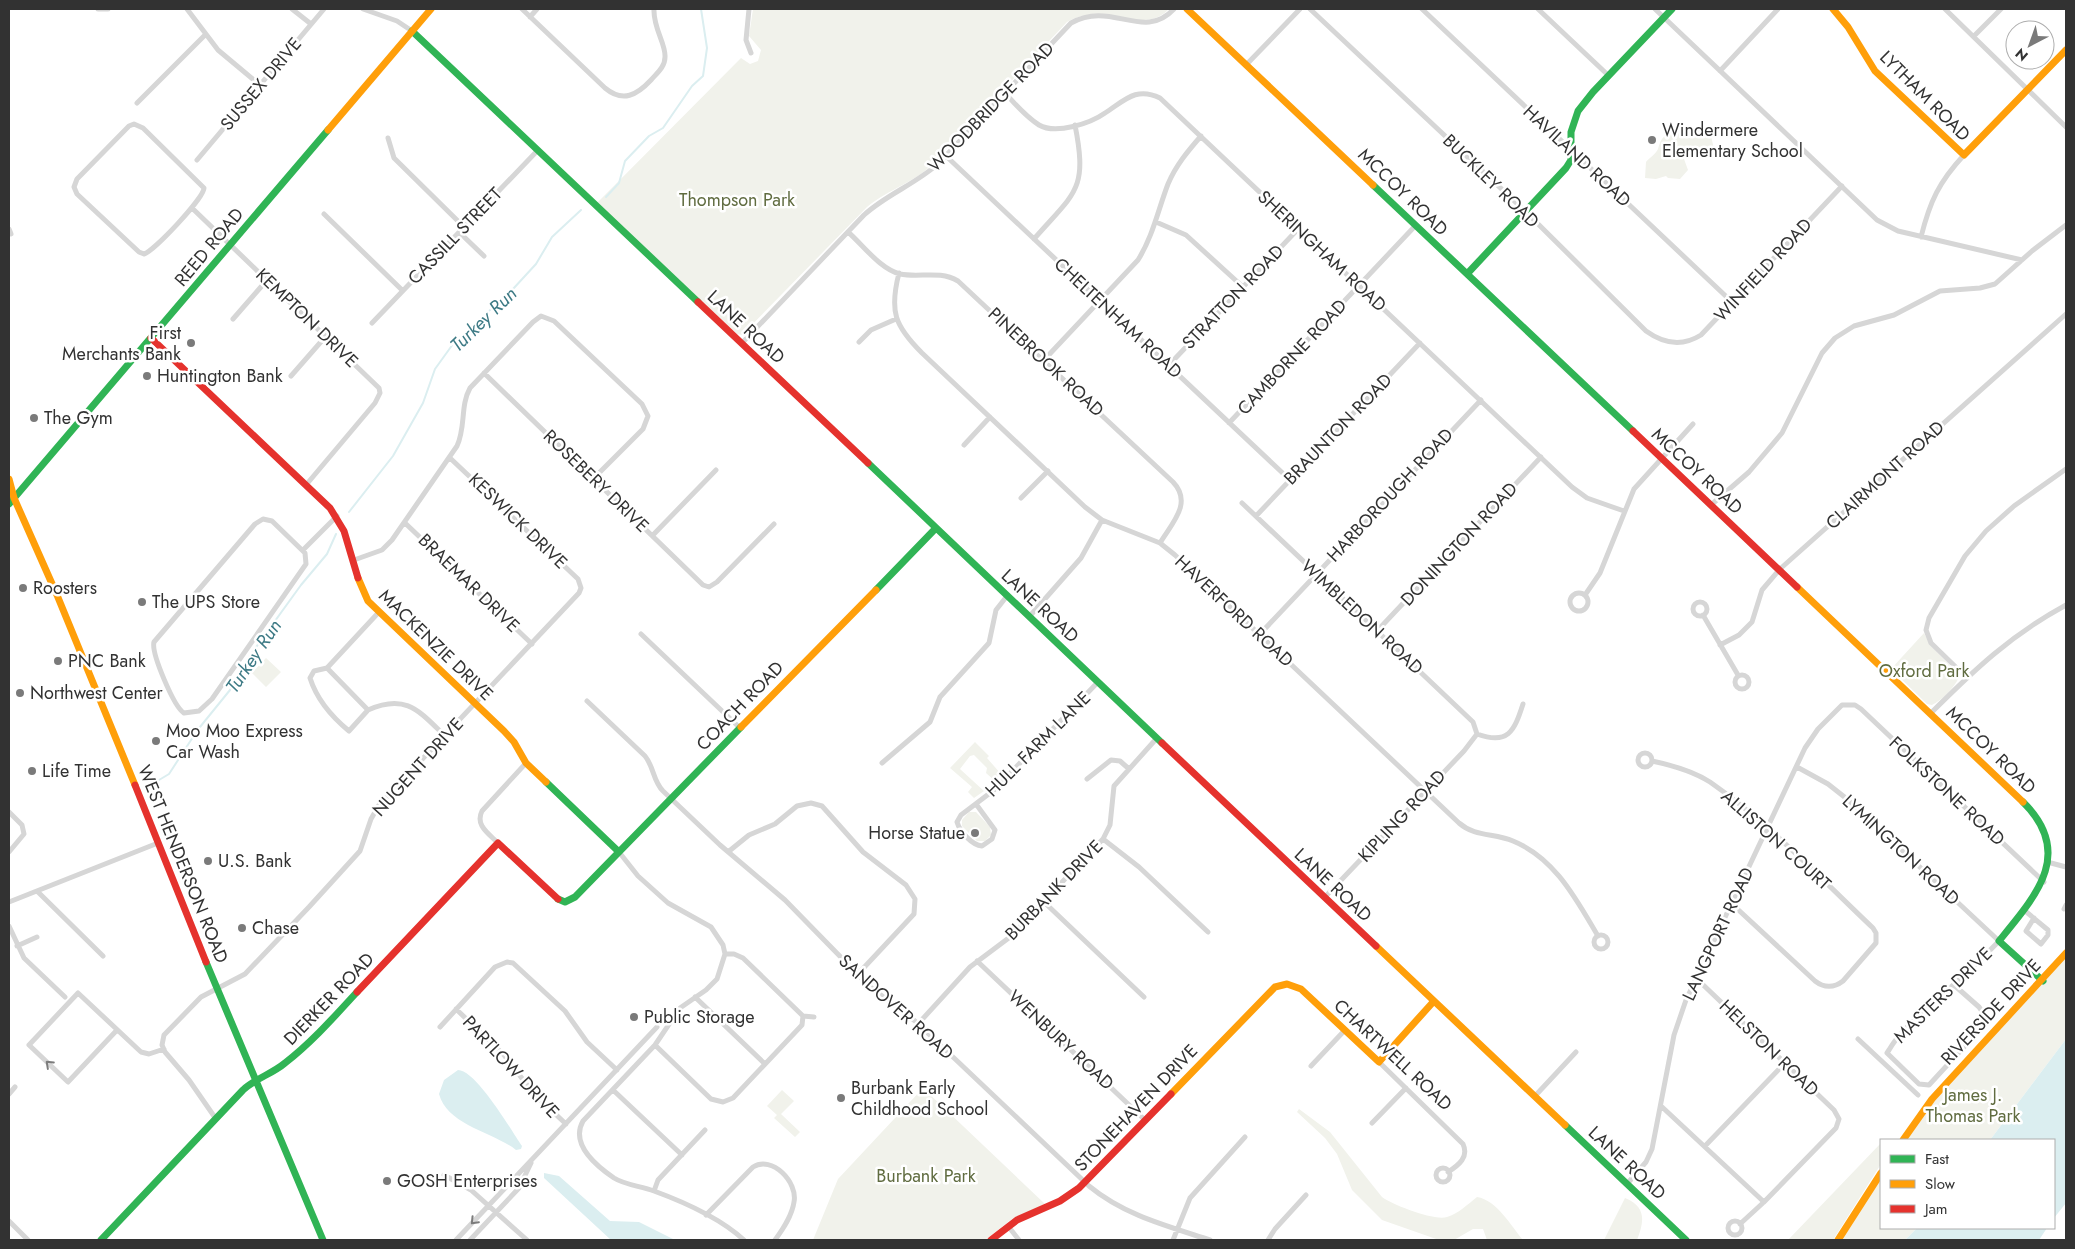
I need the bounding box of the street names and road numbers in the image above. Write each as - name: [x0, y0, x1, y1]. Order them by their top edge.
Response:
- street label: SUSSEX DRIVE: [214, 32, 308, 136]
- street label: WOODBRIDGE ROAD: [922, 36, 1060, 178]
- street label: LYTHAM ROAD: [1874, 45, 1976, 147]
- street label: HAVILAND ROAD: [1517, 99, 1637, 213]
- street label: BUCKLEY ROAD: [1437, 128, 1545, 234]
- street label: MCCOY ROAD: [1352, 142, 1454, 242]
- street label: CASSILL STREET: [402, 181, 509, 290]
- street label: SHERINGHAM ROAD: [1252, 184, 1392, 318]
- street label: REED ROAD: [168, 202, 250, 292]
- street label: WINFIELD ROAD: [1708, 212, 1818, 328]
- street label: STRATTON ROAD: [1176, 239, 1290, 355]
- street label: CHELTENHAM ROAD: [1048, 252, 1188, 384]
- street label: KEMPTON DRIVE: [250, 262, 364, 374]
- street label: LANE ROAD: [701, 284, 791, 370]
- street label: CAMBORNE ROAD: [1231, 293, 1353, 421]
- street label: PINEBROOK ROAD: [982, 301, 1110, 423]
- street label: BRAUNTON ROAD: [1278, 367, 1398, 491]
- street label: CLAIRMONT ROAD: [1820, 415, 1950, 535]
- street label: HARBOROUGH ROAD: [1321, 422, 1459, 568]
- street label: MCCOY ROAD: [1646, 422, 1748, 520]
- street label: ROSEBERY DRIVE: [537, 424, 655, 538]
- street label: KESWICK DRIVE: [463, 467, 573, 575]
- street label: DONINGTON ROAD: [1395, 476, 1523, 612]
- street label: BRAEMAR DRIVE: [412, 528, 526, 638]
- street label: HAVERFORD ROAD: [1169, 549, 1299, 673]
- street label: WIMBLEDON ROAD: [1295, 553, 1429, 681]
- street label: LANE ROAD: [995, 563, 1085, 649]
- street label: MACKENZIE DRIVE: [373, 583, 499, 707]
- street label: COACH ROAD: [690, 655, 790, 757]
- street label: HULL FARM LANE: [979, 685, 1097, 803]
- street label: MCCOY ROAD: [1940, 700, 2042, 800]
- street label: NUGENT DRIVE: [366, 712, 470, 822]
- street label: FOLKSTONE ROAD: [1883, 730, 2011, 852]
- street label: WEST HENDERSON ROAD: [131, 761, 235, 967]
- street label: KIPLING ROAD: [1352, 764, 1452, 868]
- street label: ALLISTON COURT: [1715, 784, 1837, 897]
- street label: LYMINGTON ROAD: [1836, 789, 1966, 911]
- street label: BURBANK DRIVE: [999, 834, 1109, 946]
- street label: LANE ROAD: [1288, 842, 1378, 928]
- street label: LANGPORT ROAD: [1676, 863, 1760, 1005]
- street label: MASTERS DRIVE: [1888, 941, 1998, 1049]
- street label: DIERKER ROAD: [278, 947, 380, 1051]
- street label: SANDOVER ROAD: [833, 948, 959, 1066]
- street label: RIVERSIDE DRIVE: [1935, 953, 2047, 1071]
- street label: WENBURY ROAD: [1002, 984, 1120, 1096]
- street label: CHARTWELL ROAD: [1328, 993, 1458, 1117]
- street label: HELSTON ROAD: [1713, 994, 1825, 1102]
- street label: PARTLOW DRIVE: [457, 1010, 565, 1124]
- street label: STONEHAVEN DRIVE: [1068, 1039, 1204, 1177]
- street label: LANE ROAD: [1582, 1120, 1672, 1206]

